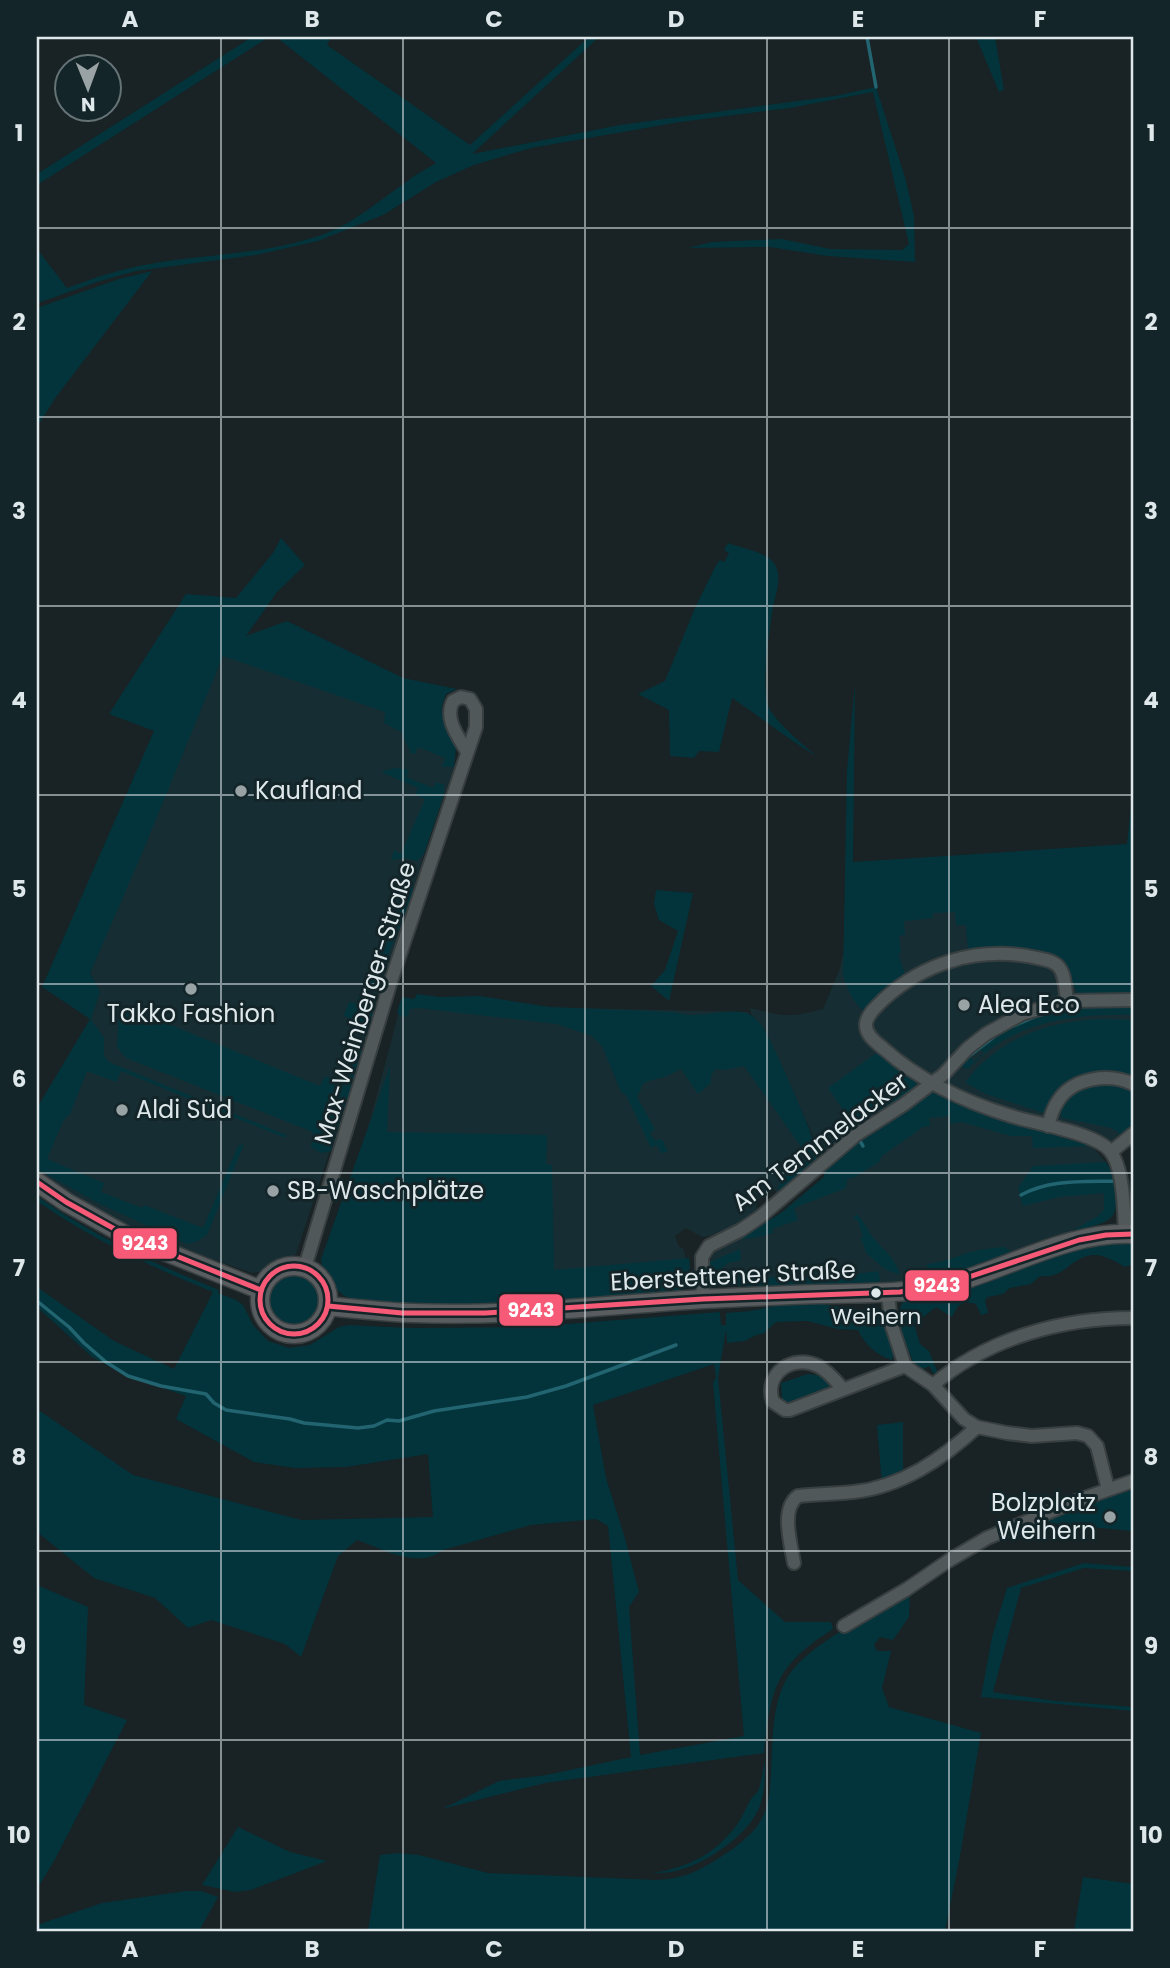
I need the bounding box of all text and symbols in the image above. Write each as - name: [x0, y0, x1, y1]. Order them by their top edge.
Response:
- text: A: [122, 3, 139, 35]
- text: B: [304, 3, 320, 35]
- text: C: [485, 3, 503, 35]
- text: D: [668, 3, 684, 35]
- text: E: [852, 3, 864, 35]
- text: F: [1034, 3, 1046, 35]
- north arrow: [52, 52, 122, 122]
- text: N: [81, 91, 96, 118]
- text: 1: [15, 117, 23, 149]
- text: 1: [1147, 117, 1155, 149]
- text: 2: [12, 306, 26, 338]
- text: 2: [1144, 306, 1158, 338]
- text: 3: [12, 495, 26, 527]
- text: 3: [1144, 495, 1158, 527]
- text: 4: [11, 684, 27, 716]
- text: 4: [1143, 684, 1159, 716]
- place label: Kaufland: [255, 774, 363, 807]
- marker: Kaufland: [233, 783, 249, 799]
- street label: Max-Weinberger-Straße: [306, 858, 423, 1148]
- text: 5: [12, 873, 26, 905]
- text: 5: [1144, 873, 1158, 905]
- marker: Takko Fashion: [183, 981, 199, 997]
- place label: Alea Eco: [978, 988, 1080, 1021]
- place label: Takko Fashion: [107, 997, 275, 1030]
- marker: Alea Eco: [956, 997, 972, 1013]
- text: 6: [12, 1063, 26, 1095]
- text: 6: [1144, 1063, 1158, 1095]
- street label: Am Temmelacker: [725, 1064, 914, 1219]
- place label: Aldi Süd: [136, 1093, 232, 1126]
- marker: Aldi Süd: [114, 1102, 130, 1118]
- place label: SB-Waschplätze: [287, 1174, 484, 1207]
- marker: SB-Waschplätze: [265, 1183, 281, 1199]
- line badge: 9243: [112, 1227, 178, 1260]
- text: 9243: [122, 1230, 168, 1257]
- text: 7: [13, 1252, 25, 1284]
- text: 7: [1145, 1252, 1157, 1284]
- street label: Eberstettener Straße: [609, 1253, 857, 1298]
- line badge: 9243: [904, 1269, 970, 1302]
- text: 9243: [914, 1272, 960, 1299]
- marker: Weihern: [869, 1286, 883, 1300]
- line badge: 9243: [498, 1293, 564, 1327]
- text: 9243: [508, 1297, 554, 1324]
- place label: Weihern: [831, 1301, 921, 1332]
- text: 8: [12, 1441, 26, 1473]
- text: 8: [1144, 1441, 1158, 1473]
- place label: Bolzplatz Weihern: [991, 1486, 1096, 1547]
- marker: Bolzplatz Weihern: [1102, 1509, 1118, 1525]
- text: 9: [12, 1630, 26, 1662]
- text: 9: [1144, 1630, 1158, 1662]
- text: 10: [7, 1819, 31, 1851]
- text: 10: [1139, 1819, 1163, 1851]
- text: A: [122, 1933, 139, 1965]
- text: B: [304, 1933, 320, 1965]
- text: C: [485, 1933, 503, 1965]
- text: D: [668, 1933, 684, 1965]
- text: E: [852, 1933, 864, 1965]
- text: F: [1034, 1933, 1046, 1965]

